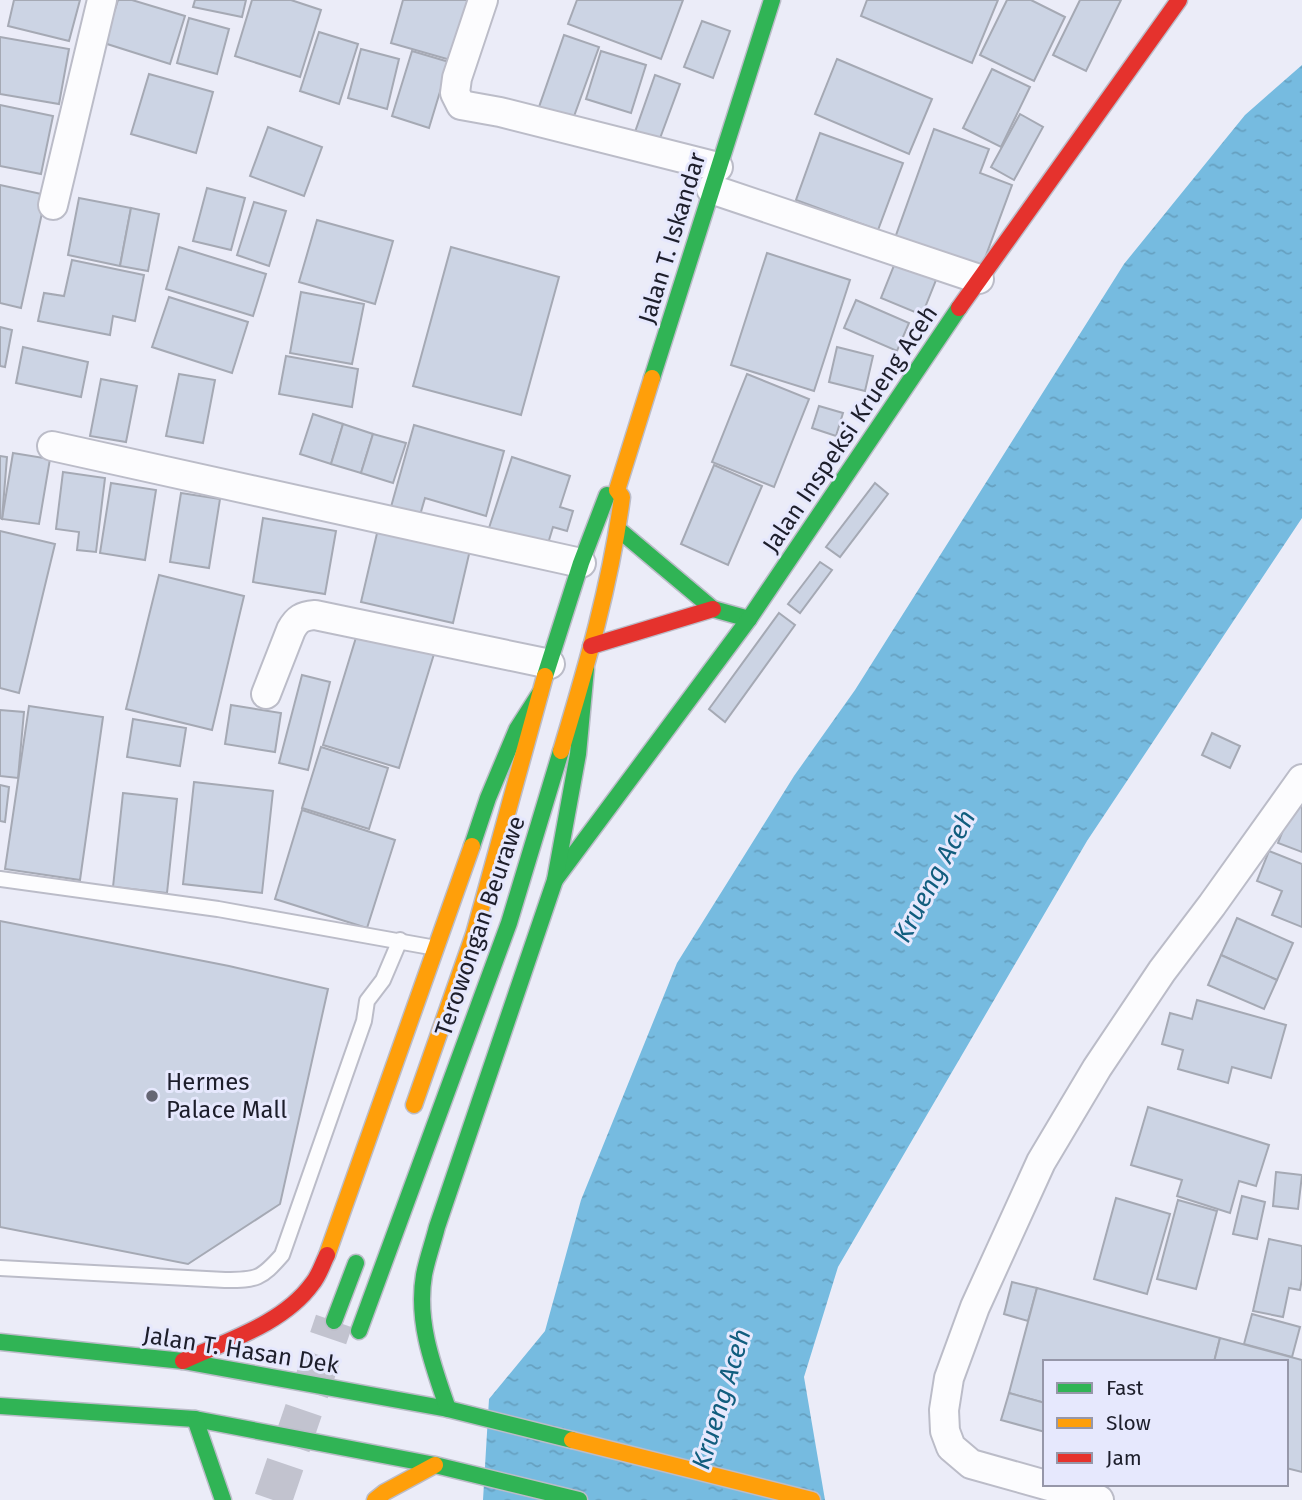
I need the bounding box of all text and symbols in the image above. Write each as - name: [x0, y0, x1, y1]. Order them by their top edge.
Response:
- street label: Jalan T. Iskandar: [633, 148, 712, 327]
- street label: Jalan Inspeksi Krueng Aceh: [757, 300, 943, 558]
- water label: Krueng Aceh: [887, 805, 982, 948]
- street label: Terowongan Beurawe: [429, 812, 531, 1040]
- place label: Hermes Palace Mall: [166, 1068, 287, 1124]
- marker: Hermes Palace Mall: [144, 1088, 160, 1104]
- street label: Jalan T. Hasan Dek: [141, 1321, 342, 1379]
- water label: Krueng Aceh: [685, 1325, 758, 1473]
- legend: [1043, 1360, 1288, 1486]
- text: Fast: [1106, 1375, 1144, 1401]
- text: Slow: [1106, 1410, 1151, 1436]
- text: Jam: [1106, 1445, 1142, 1471]

